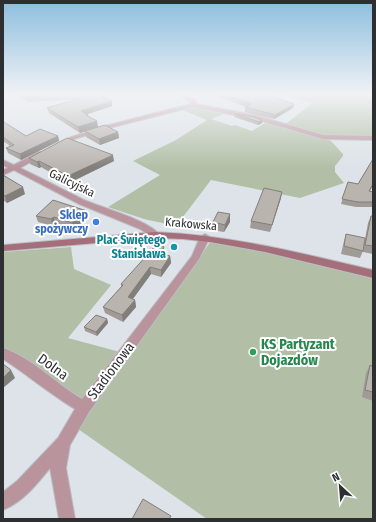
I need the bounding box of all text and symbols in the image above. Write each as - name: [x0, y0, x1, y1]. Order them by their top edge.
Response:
- street label: Galicyjska: [47, 166, 97, 200]
- place label: Sklep spożywczy: [35, 208, 88, 236]
- street label: Krakowska: [164, 215, 218, 233]
- marker: Sklep spożywczy: [91, 217, 101, 227]
- place label: Plac Świętego Stanisława: [97, 231, 167, 261]
- marker: Plac Świętego Stanisława: [169, 242, 179, 252]
- place label: KS Partyzant Dojazdów: [261, 336, 336, 369]
- street label: Stadionowa: [84, 339, 138, 403]
- marker: KS Partyzant Dojazdów: [248, 347, 258, 357]
- street label: Dolna: [34, 350, 72, 384]
- north arrow: [320, 466, 360, 506]
- text: N: [330, 470, 342, 485]

